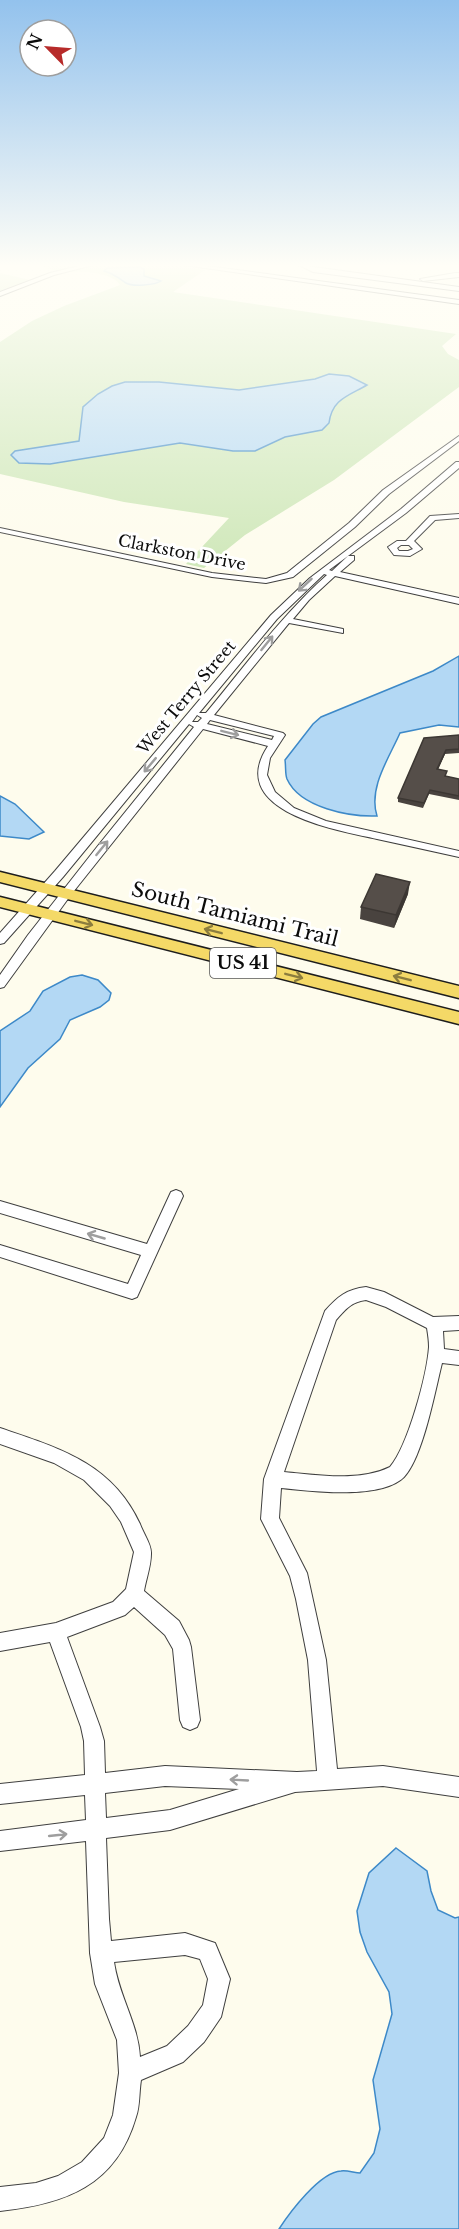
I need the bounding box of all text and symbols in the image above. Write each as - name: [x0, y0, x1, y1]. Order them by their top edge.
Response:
- north arrow: [18, 18, 78, 78]
- text: N: [22, 31, 47, 53]
- street label: Clarkston Drive: [117, 530, 247, 574]
- one-way arrow: [298, 577, 313, 591]
- one-way arrow: [261, 635, 274, 651]
- street label: West Terry Street: [132, 636, 239, 759]
- one-way arrow: [220, 728, 239, 740]
- one-way arrow: [143, 757, 157, 772]
- one-way arrow: [95, 841, 109, 856]
- street label: South Tamiami Trail: [129, 877, 341, 951]
- one-way arrow: [74, 918, 93, 930]
- one-way arrow: [204, 924, 223, 936]
- road number: US 41: [210, 948, 276, 978]
- one-way arrow: [284, 971, 303, 983]
- one-way arrow: [393, 972, 412, 984]
- one-way arrow: [87, 1230, 106, 1241]
- one-way arrow: [229, 1774, 249, 1785]
- one-way arrow: [48, 1829, 68, 1840]

